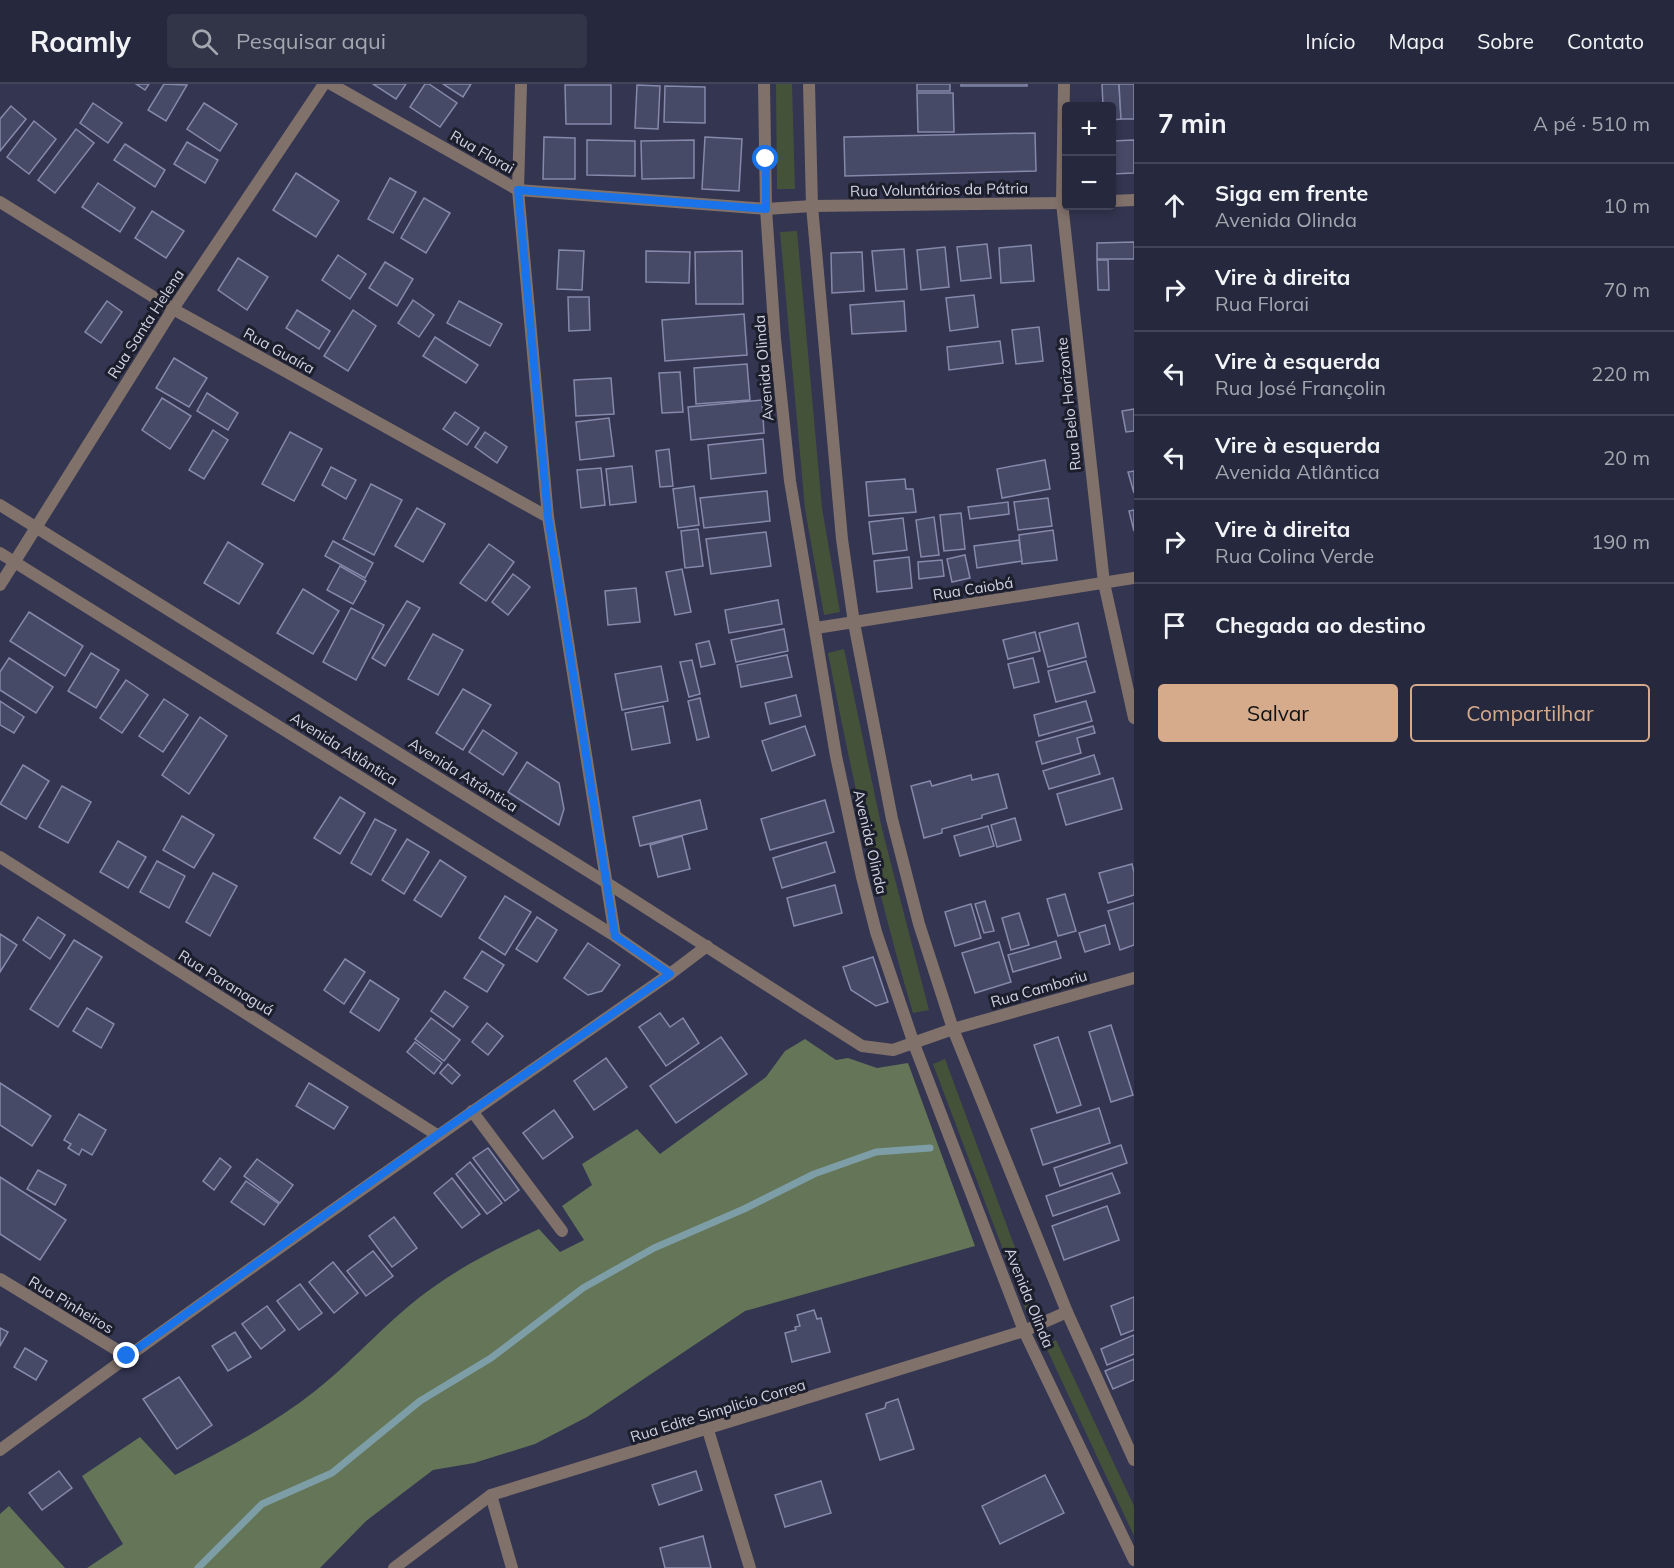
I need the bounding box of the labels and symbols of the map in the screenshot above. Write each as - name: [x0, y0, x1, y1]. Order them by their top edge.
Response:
- street label: Rua Florai: [447, 126, 518, 177]
- route start: [752, 145, 778, 171]
- street label: Rua Voluntários da Pátria: [850, 178, 1028, 201]
- street label: Rua Santa Helena: [103, 266, 188, 382]
- street label: Avenida Olinda: [749, 314, 778, 422]
- street label: Rua Guaíra: [240, 323, 318, 378]
- street label: Rua Belo Horizonte: [1052, 337, 1085, 472]
- street label: Rua Caiobá: [931, 573, 1014, 604]
- street label: Avenida Atlântica: [287, 708, 402, 789]
- street label: Avenida Atrântica: [405, 733, 521, 816]
- street label: Avenida Olinda: [849, 788, 892, 896]
- street label: Rua Paranaguá: [175, 946, 278, 1020]
- street label: Rua Camboriu: [988, 966, 1089, 1011]
- street label: Avenida Olinda: [1001, 1245, 1058, 1351]
- street label: Rua Pinheiros: [25, 1272, 117, 1337]
- route end: [113, 1342, 139, 1368]
- street label: Rua Edite Simplicio Correa: [628, 1375, 808, 1446]

